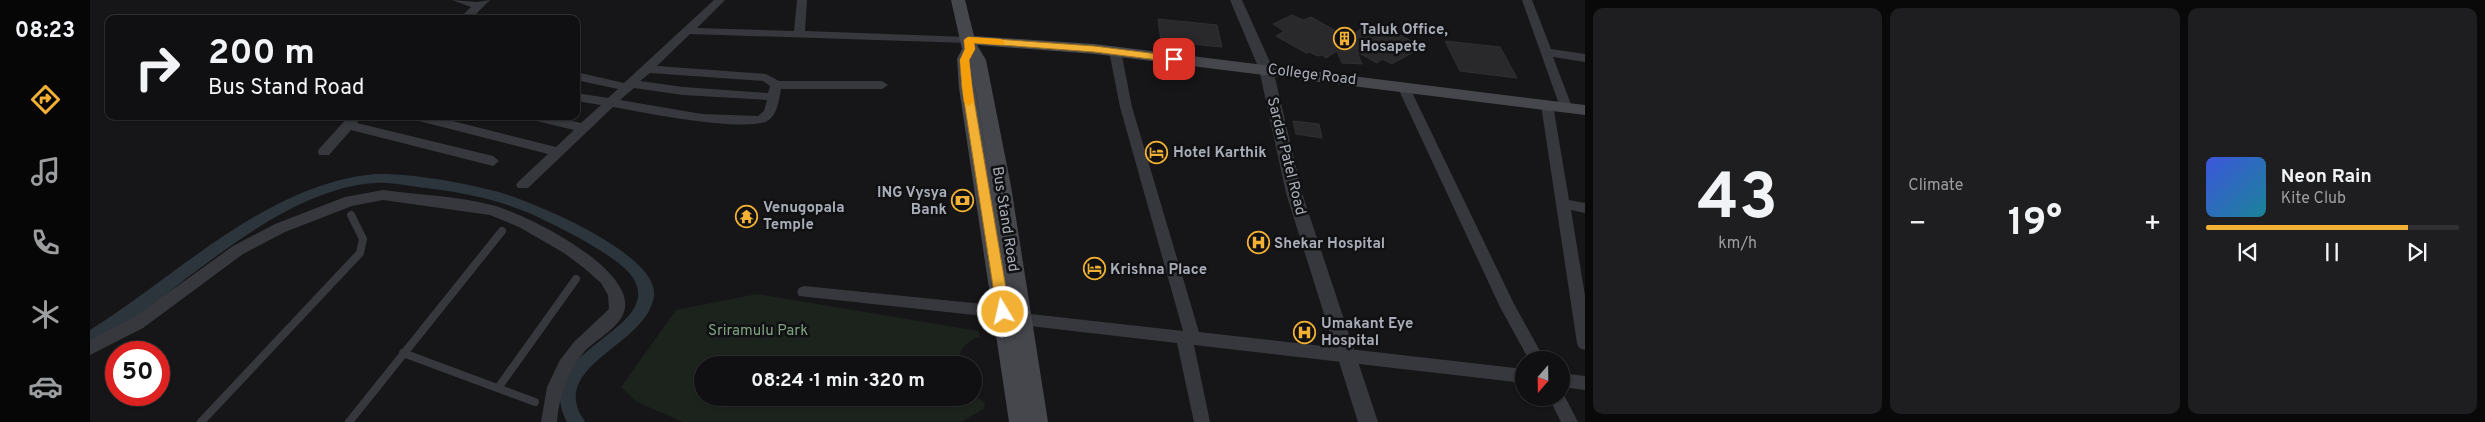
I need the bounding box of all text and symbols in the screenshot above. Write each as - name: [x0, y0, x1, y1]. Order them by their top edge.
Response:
- text: 08:23: [15, 18, 75, 45]
- place label: Taluk Office, Hosapete: [1360, 21, 1448, 57]
- building icon: Taluk Office, Hosapete: [1332, 26, 1356, 50]
- text: 200 m: [208, 32, 315, 76]
- icon: right: [125, 35, 190, 100]
- pin: [1153, 38, 1195, 80]
- icon: arrive: [1160, 45, 1188, 73]
- street label: College Road: [1266, 61, 1357, 90]
- text: Bus Stand Road: [208, 75, 364, 102]
- icon: directions: [28, 82, 63, 117]
- street label: Sardar Patel Road: [1262, 95, 1309, 217]
- hotel icon: Hotel Karthik: [1145, 140, 1169, 164]
- place label: Hotel Karthik: [1173, 144, 1267, 163]
- icon: music: [28, 154, 63, 189]
- text: 43: [1697, 160, 1778, 242]
- street label: Bus Stand Road: [987, 165, 1022, 273]
- text: Neon Rain: [2281, 165, 2372, 189]
- text: Climate: [1908, 176, 1963, 196]
- place label: ING Vysya Bank: [877, 184, 947, 220]
- bank icon: ING Vysya Bank: [951, 189, 975, 213]
- text: Kite Club: [2281, 189, 2346, 209]
- place label: Venugopala Temple: [763, 199, 845, 235]
- text: 19°: [2008, 200, 2062, 249]
- temple icon: Venugopala Temple: [735, 204, 759, 228]
- text: −: [1908, 207, 1926, 243]
- text: +: [2144, 207, 2162, 243]
- icon: phone: [28, 225, 63, 260]
- hospital icon: Shekar Hospital: [1246, 231, 1270, 255]
- text: km/h: [1718, 234, 1757, 254]
- place label: Shekar Hospital: [1274, 235, 1385, 254]
- icon: previous: [2234, 238, 2262, 266]
- icon: pause: [2318, 238, 2346, 266]
- icon: next: [2403, 238, 2431, 266]
- hotel icon: Krishna Place: [1082, 257, 1106, 281]
- place label: Krishna Place: [1110, 261, 1207, 280]
- position arrow: [976, 285, 1028, 337]
- icon: climate: [28, 297, 63, 332]
- place label: Umakant Eye Hospital: [1321, 315, 1413, 351]
- hospital icon: Umakant Eye Hospital: [1293, 320, 1317, 344]
- park label: Sriramulu Park: [708, 322, 808, 341]
- speed limit sign: 50: [105, 341, 170, 406]
- north arrow: [1515, 351, 1570, 406]
- map controls: [1515, 351, 1570, 406]
- icon: car: [28, 369, 63, 404]
- text: 08:24 · 1 min · 320 m: [751, 369, 925, 393]

